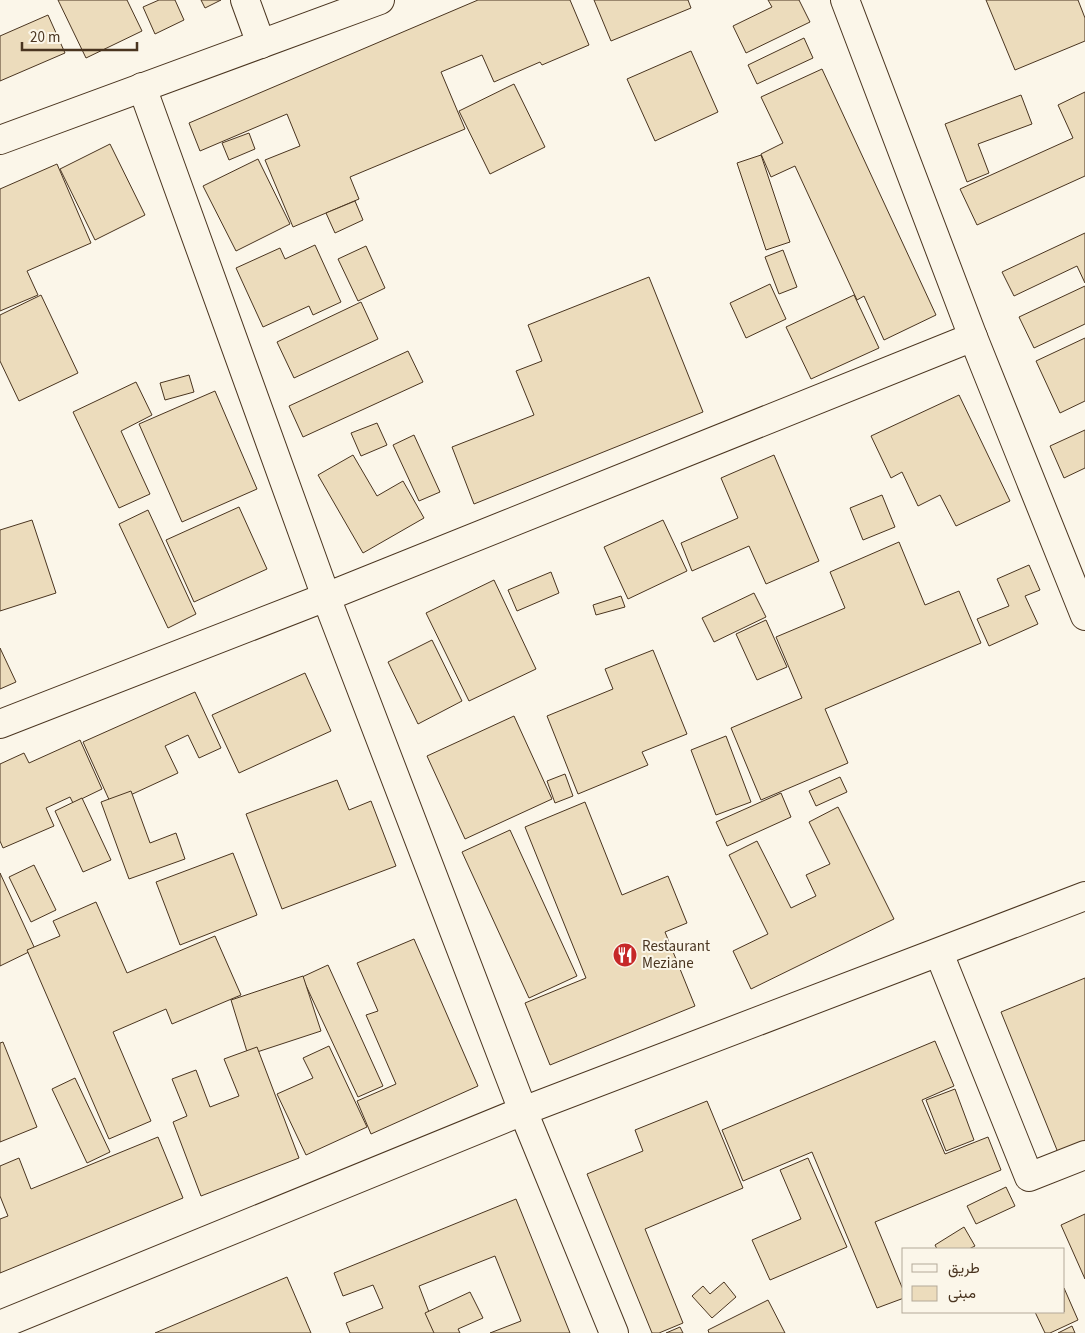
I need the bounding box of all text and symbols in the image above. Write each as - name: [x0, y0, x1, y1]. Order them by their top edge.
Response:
- scale bar: [22, 20, 138, 52]
- text: 20 m: [30, 27, 60, 48]
- place label: Restaurant Meziane: [642, 936, 710, 974]
- restaurant icon: Restaurant Meziane: [612, 942, 638, 968]
- legend: [902, 1248, 1065, 1313]
- text: طريق: [948, 1258, 980, 1279]
- text: مبنى: [948, 1283, 976, 1304]

